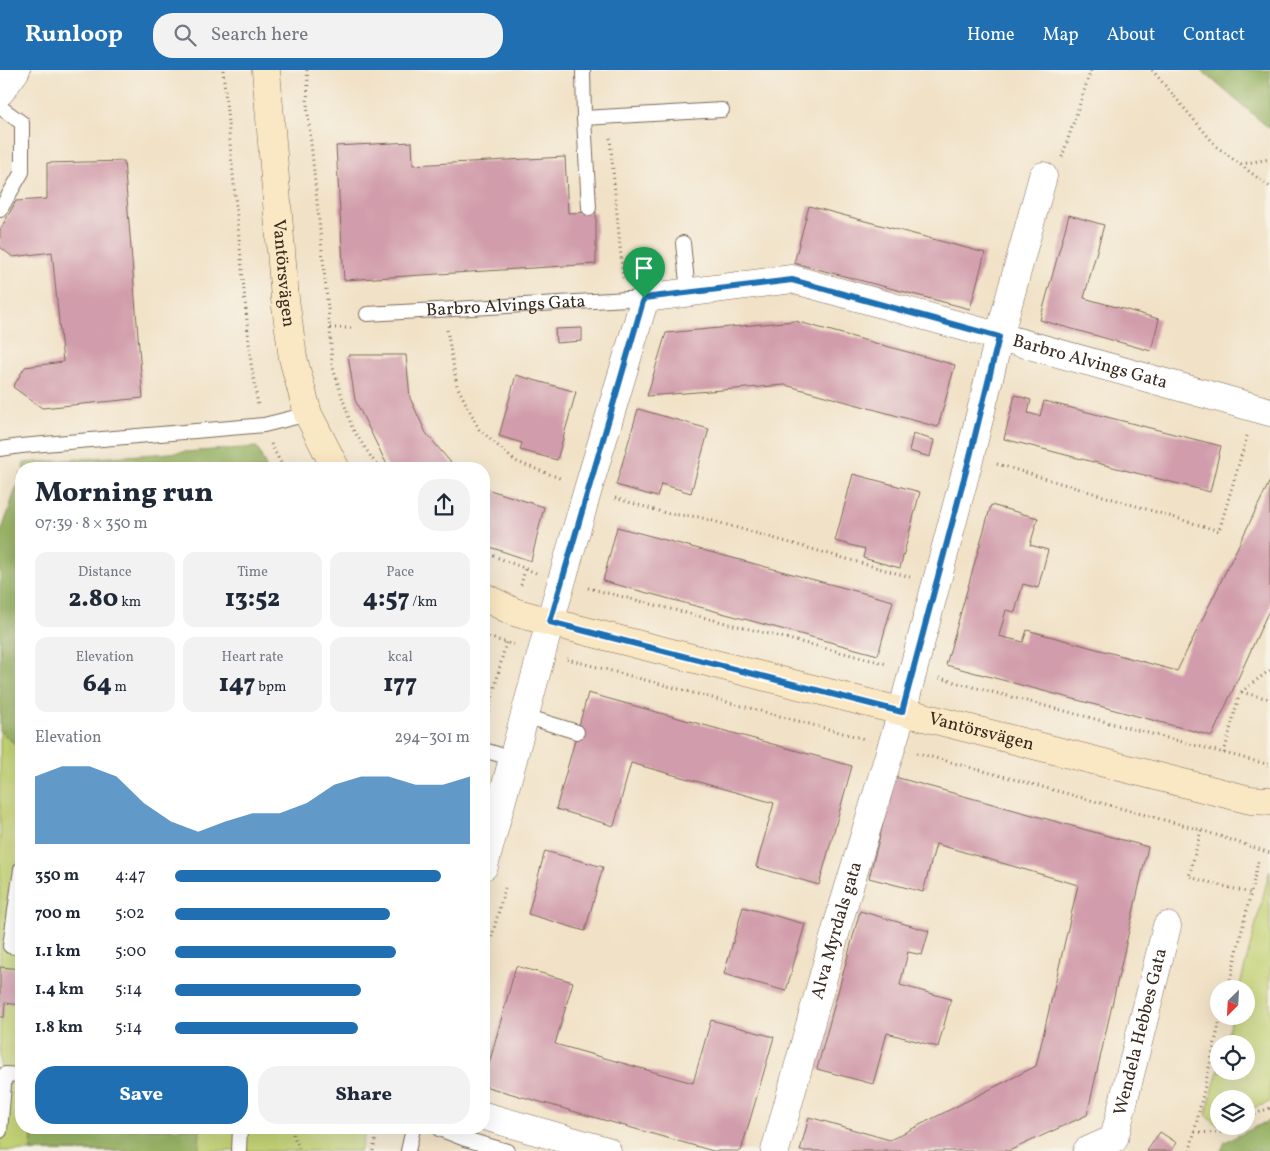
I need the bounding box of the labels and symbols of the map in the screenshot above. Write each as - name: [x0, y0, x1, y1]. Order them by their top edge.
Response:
- street label: Vantörsvägen: [266, 218, 301, 329]
- pin: [623, 247, 665, 298]
- street label: Barbro Alvings Gata: [425, 289, 586, 323]
- street label: Barbro Alvings Gata: [1010, 328, 1170, 395]
- street label: Vantörsvägen: [926, 706, 1037, 757]
- street label: Alva Myrdals gata: [805, 858, 869, 1002]
- street label: Wendela Hebbes Gata: [1108, 946, 1173, 1118]
- north arrow: [1210, 980, 1255, 1025]

